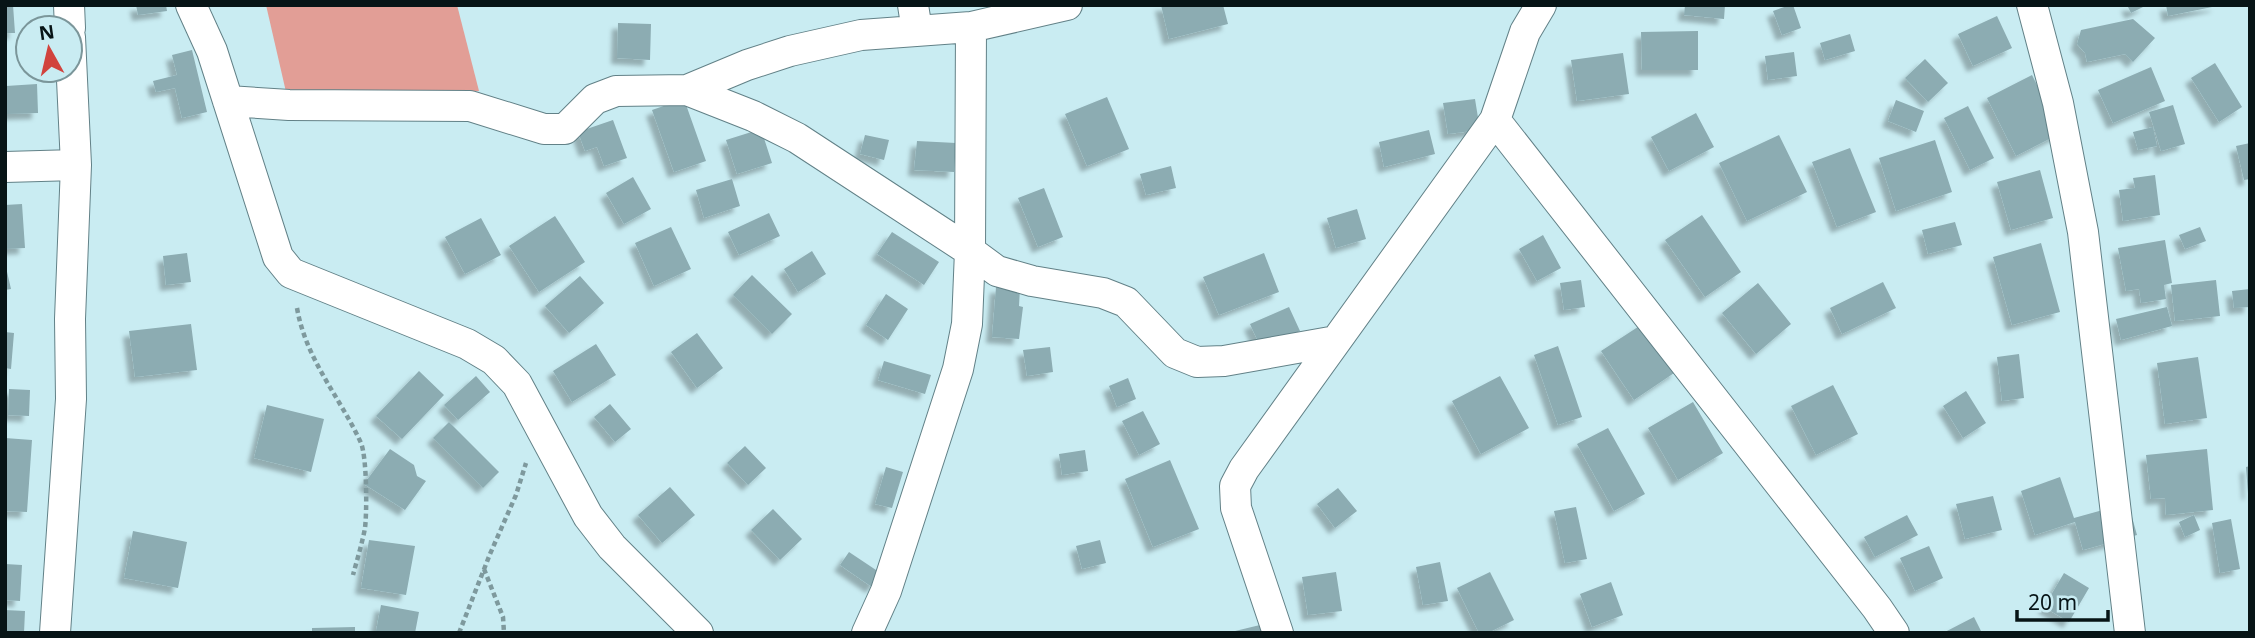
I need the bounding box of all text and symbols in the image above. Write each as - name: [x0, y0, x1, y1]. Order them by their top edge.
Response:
- north arrow: [14, 14, 84, 84]
- text: N: [37, 18, 56, 46]
- scale bar: [2017, 578, 2108, 622]
- text: 20 m: [2028, 588, 2077, 616]

